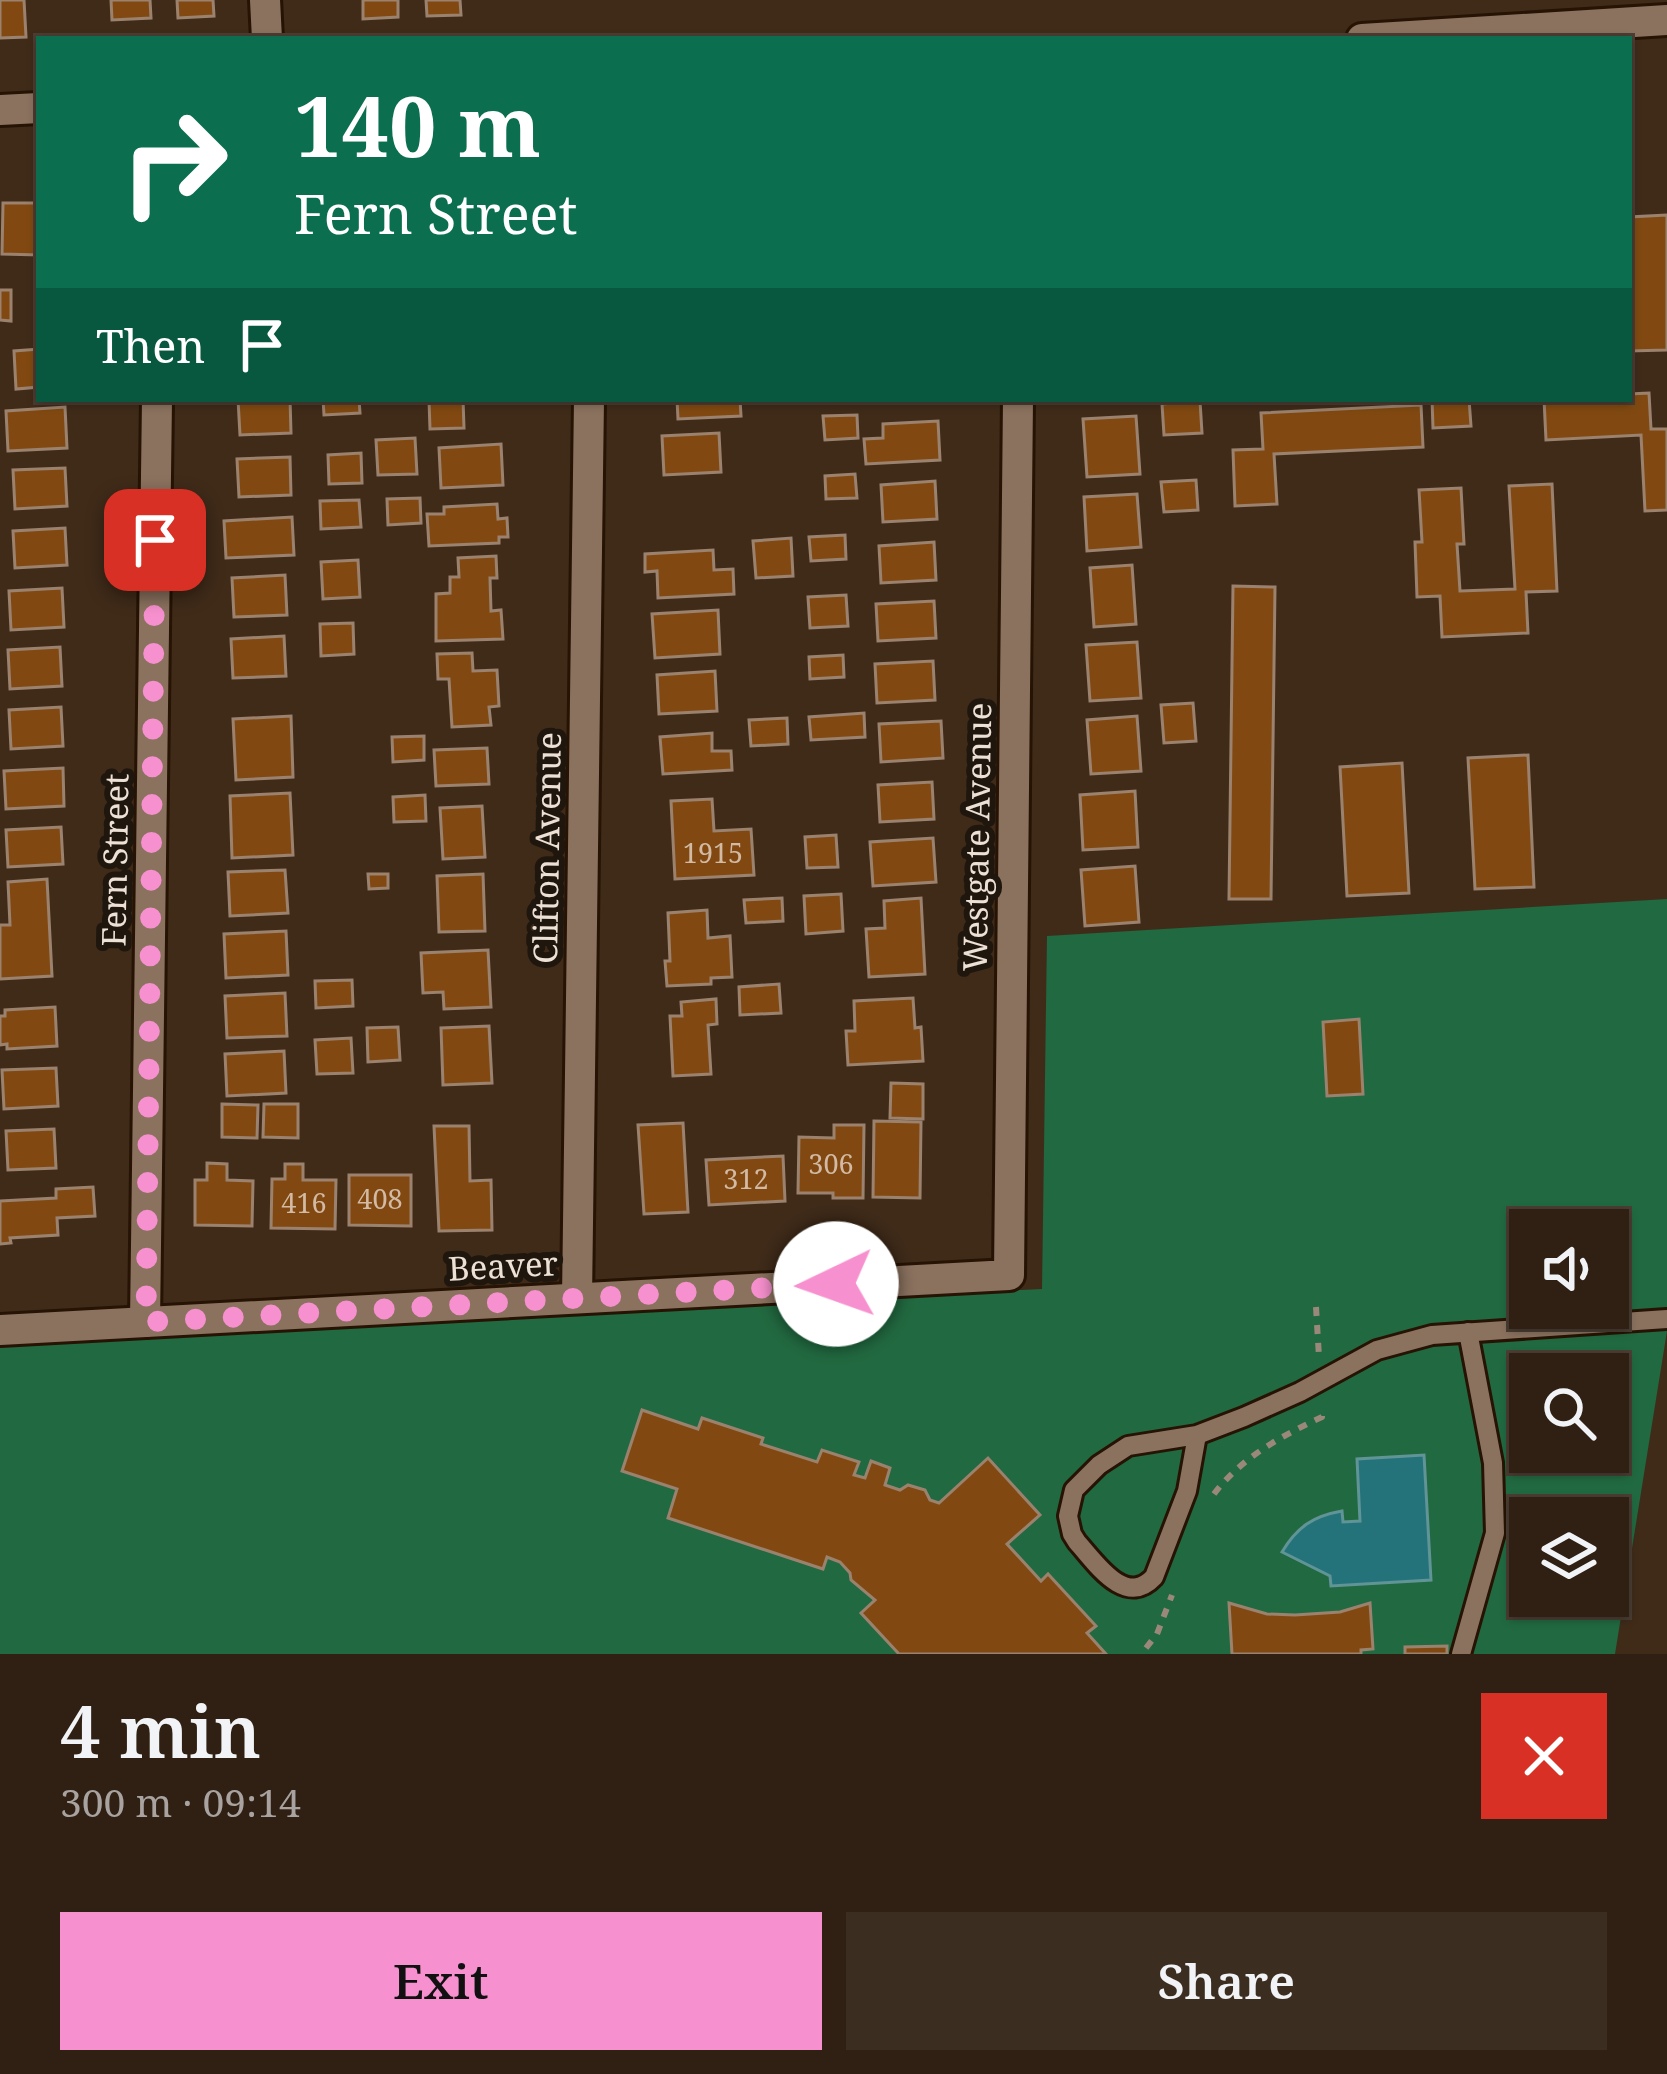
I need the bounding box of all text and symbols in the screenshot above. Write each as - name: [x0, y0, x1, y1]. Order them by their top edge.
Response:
- text: 140 m: [294, 67, 541, 182]
- icon: right: [96, 84, 252, 240]
- text: Fern Street: [294, 176, 578, 250]
- icon: arrive: [229, 312, 295, 378]
- text: Then: [96, 315, 205, 376]
- pin: [104, 489, 206, 591]
- icon: arrive: [122, 507, 188, 573]
- street label: Westgate Avenue: [952, 702, 1001, 972]
- street label: Clifton Avenue: [522, 732, 571, 964]
- street label: Fern Street: [90, 773, 139, 947]
- house number: 1915: [683, 834, 743, 871]
- house number: 306: [808, 1145, 854, 1182]
- house number: 312: [723, 1160, 769, 1197]
- house number: 408: [357, 1180, 403, 1217]
- house number: 416: [281, 1184, 327, 1221]
- map controls: [1509, 1209, 1629, 1617]
- button: sound: [1509, 1209, 1629, 1329]
- position arrow: [773, 1221, 899, 1347]
- street label: Beaver: [447, 1240, 560, 1291]
- button: search: [1509, 1353, 1629, 1473]
- button: layers: [1509, 1497, 1629, 1617]
- text: 4 min: [60, 1681, 261, 1779]
- button: close: [1481, 1693, 1607, 1819]
- text: 300 m · 09:14: [60, 1775, 301, 1828]
- button: Exit: [60, 1912, 822, 2050]
- button: Share: [846, 1912, 1607, 2050]

